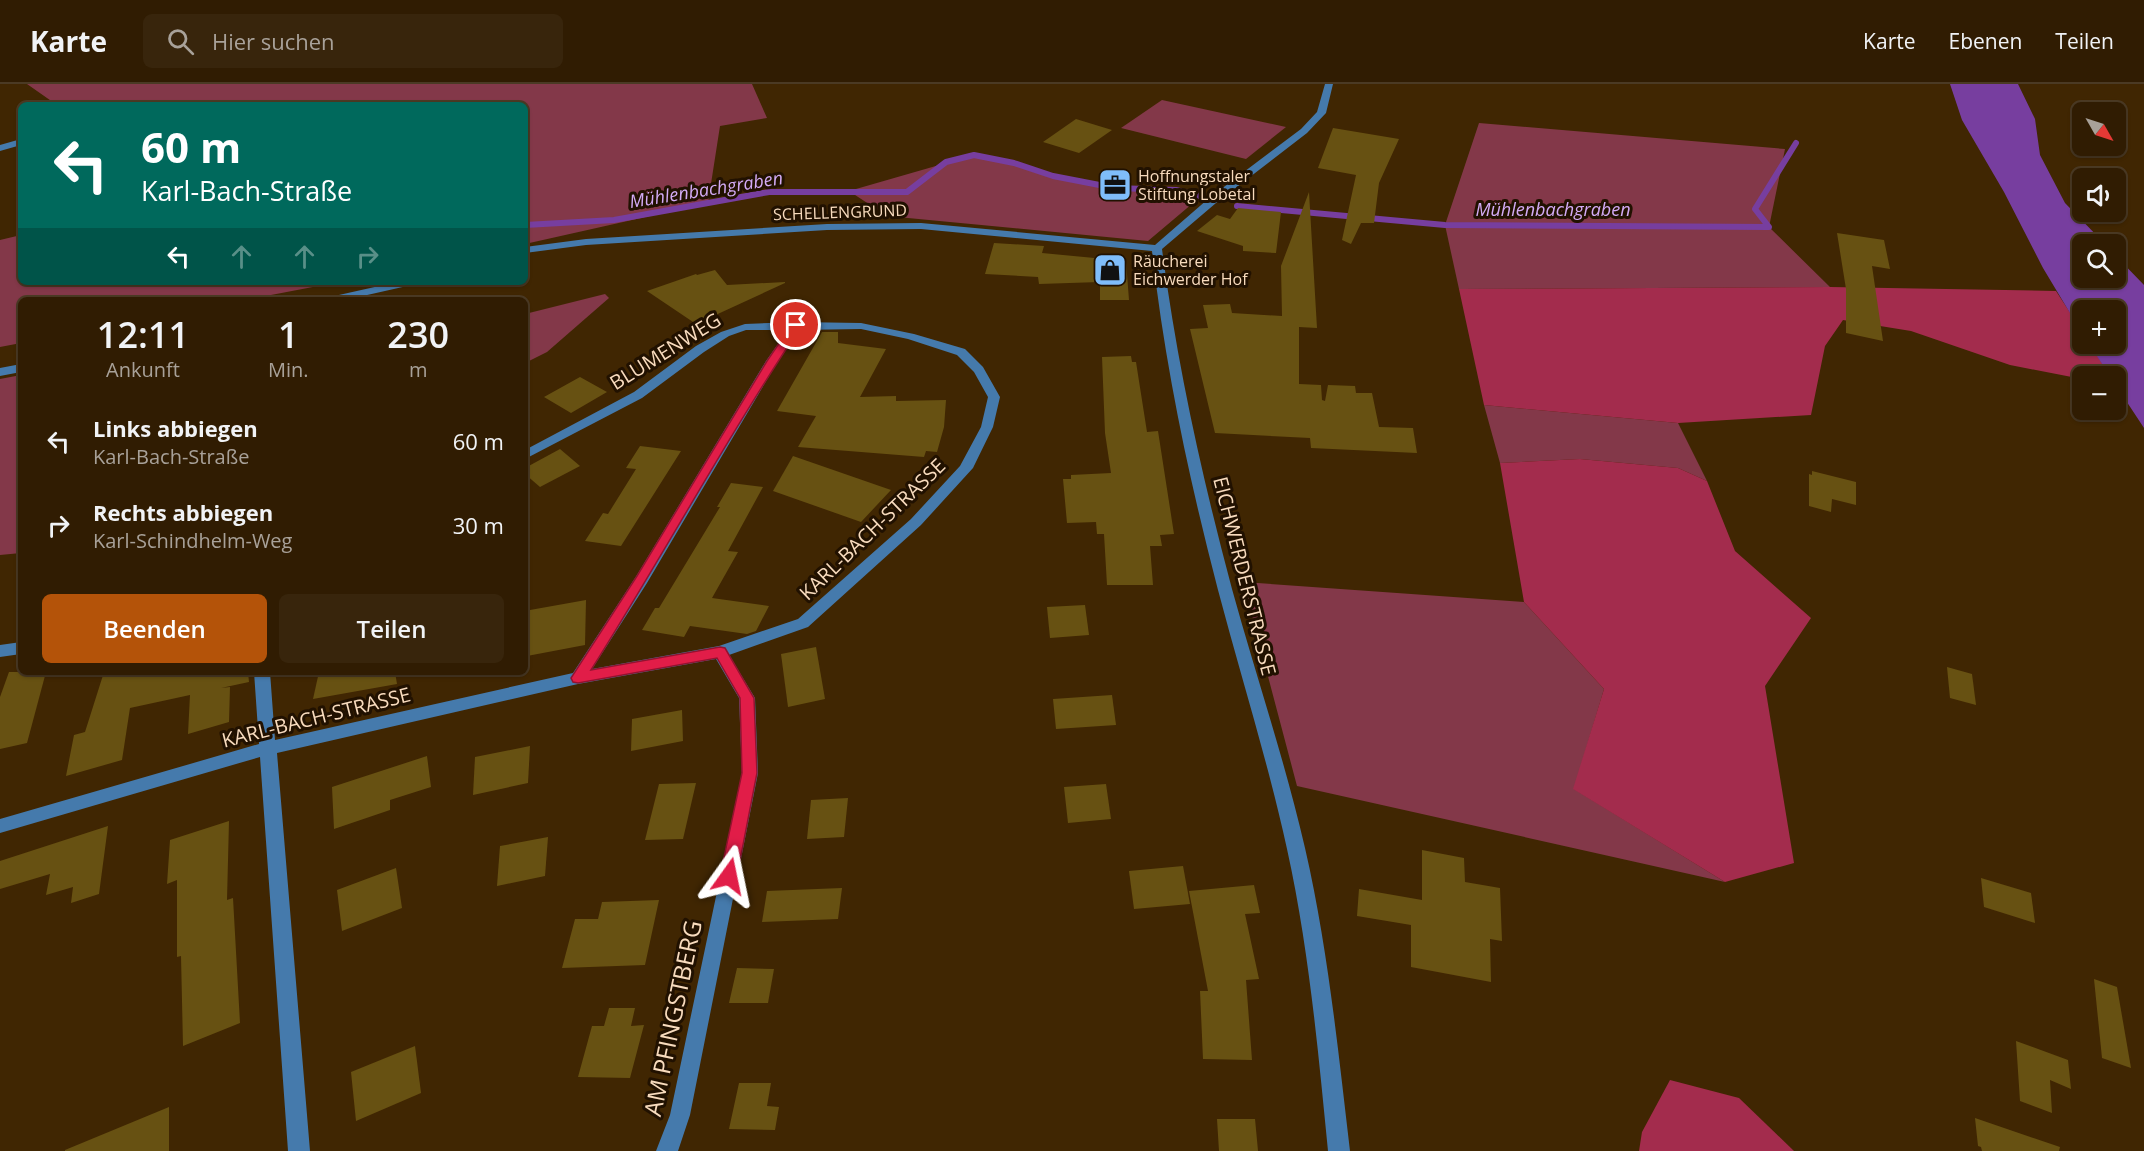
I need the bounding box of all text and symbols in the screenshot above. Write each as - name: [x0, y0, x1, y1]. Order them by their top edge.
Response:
- search box: [143, 14, 563, 68]
- text: Karte: [30, 22, 107, 60]
- icon: search: [164, 25, 197, 58]
- text: Hier suchen: [212, 26, 335, 56]
- text: Karte: [1863, 27, 1916, 55]
- text: Ebenen: [1949, 27, 2022, 55]
- text: Teilen: [2055, 27, 2114, 55]
- north arrow: [2072, 102, 2126, 156]
- map controls: [2072, 102, 2126, 420]
- text: 60 m: [141, 118, 241, 175]
- icon: left: [42, 126, 120, 204]
- water label: Mühlenbachgraben: [627, 165, 785, 213]
- place label: Hoffnungstaler Stiftung Lobetal: [1138, 165, 1255, 205]
- office icon: Hoffnungstaler Stiftung Lobetal: [1097, 167, 1133, 203]
- button: sound: [2072, 168, 2126, 222]
- text: Karl-Bach-Straße: [141, 172, 352, 209]
- water label: Mühlenbachgraben: [1475, 197, 1631, 221]
- street label: SCHELLENGRUND: [773, 199, 907, 225]
- button: search: [2072, 234, 2126, 288]
- icon: left: [162, 240, 195, 273]
- icon: ahead: [225, 240, 258, 273]
- icon: ahead: [288, 240, 321, 273]
- icon: right: [351, 240, 384, 273]
- place label: Räucherei Eichwerder Hof: [1133, 250, 1249, 290]
- shop icon: Räucherei Eichwerder Hof: [1092, 252, 1128, 288]
- pin: [770, 299, 821, 350]
- button: +: [2072, 300, 2126, 354]
- street label: BLUMENWEG: [604, 306, 726, 396]
- icon: arrive: [779, 308, 812, 341]
- text: 12:11: [97, 310, 189, 359]
- text: 1: [278, 310, 299, 359]
- text: 230: [387, 310, 449, 359]
- text: Ankunft: [106, 356, 180, 383]
- text: Min.: [268, 356, 308, 383]
- text: m: [409, 356, 427, 383]
- button: −: [2072, 366, 2126, 420]
- text: Links abbiegen: [93, 413, 258, 443]
- icon: left: [42, 425, 75, 458]
- text: 60 m: [453, 426, 504, 456]
- text: Karl-Bach-Straße: [93, 443, 249, 470]
- street label: KARL-BACH-STRASSE: [793, 452, 951, 606]
- street label: EICHWERDERSTRASSE: [1207, 474, 1283, 678]
- text: Rechts abbiegen: [93, 497, 273, 527]
- icon: right: [42, 509, 75, 542]
- text: 30 m: [453, 510, 504, 540]
- text: Karl-Schindhelm-Weg: [93, 527, 292, 554]
- button: Beenden: [42, 594, 267, 663]
- button: Teilen: [279, 594, 504, 663]
- street label: KARL-BACH-STRASSE: [219, 680, 413, 754]
- position arrow: [697, 844, 761, 908]
- street label: AM PFINGSTBERG: [635, 917, 709, 1119]

